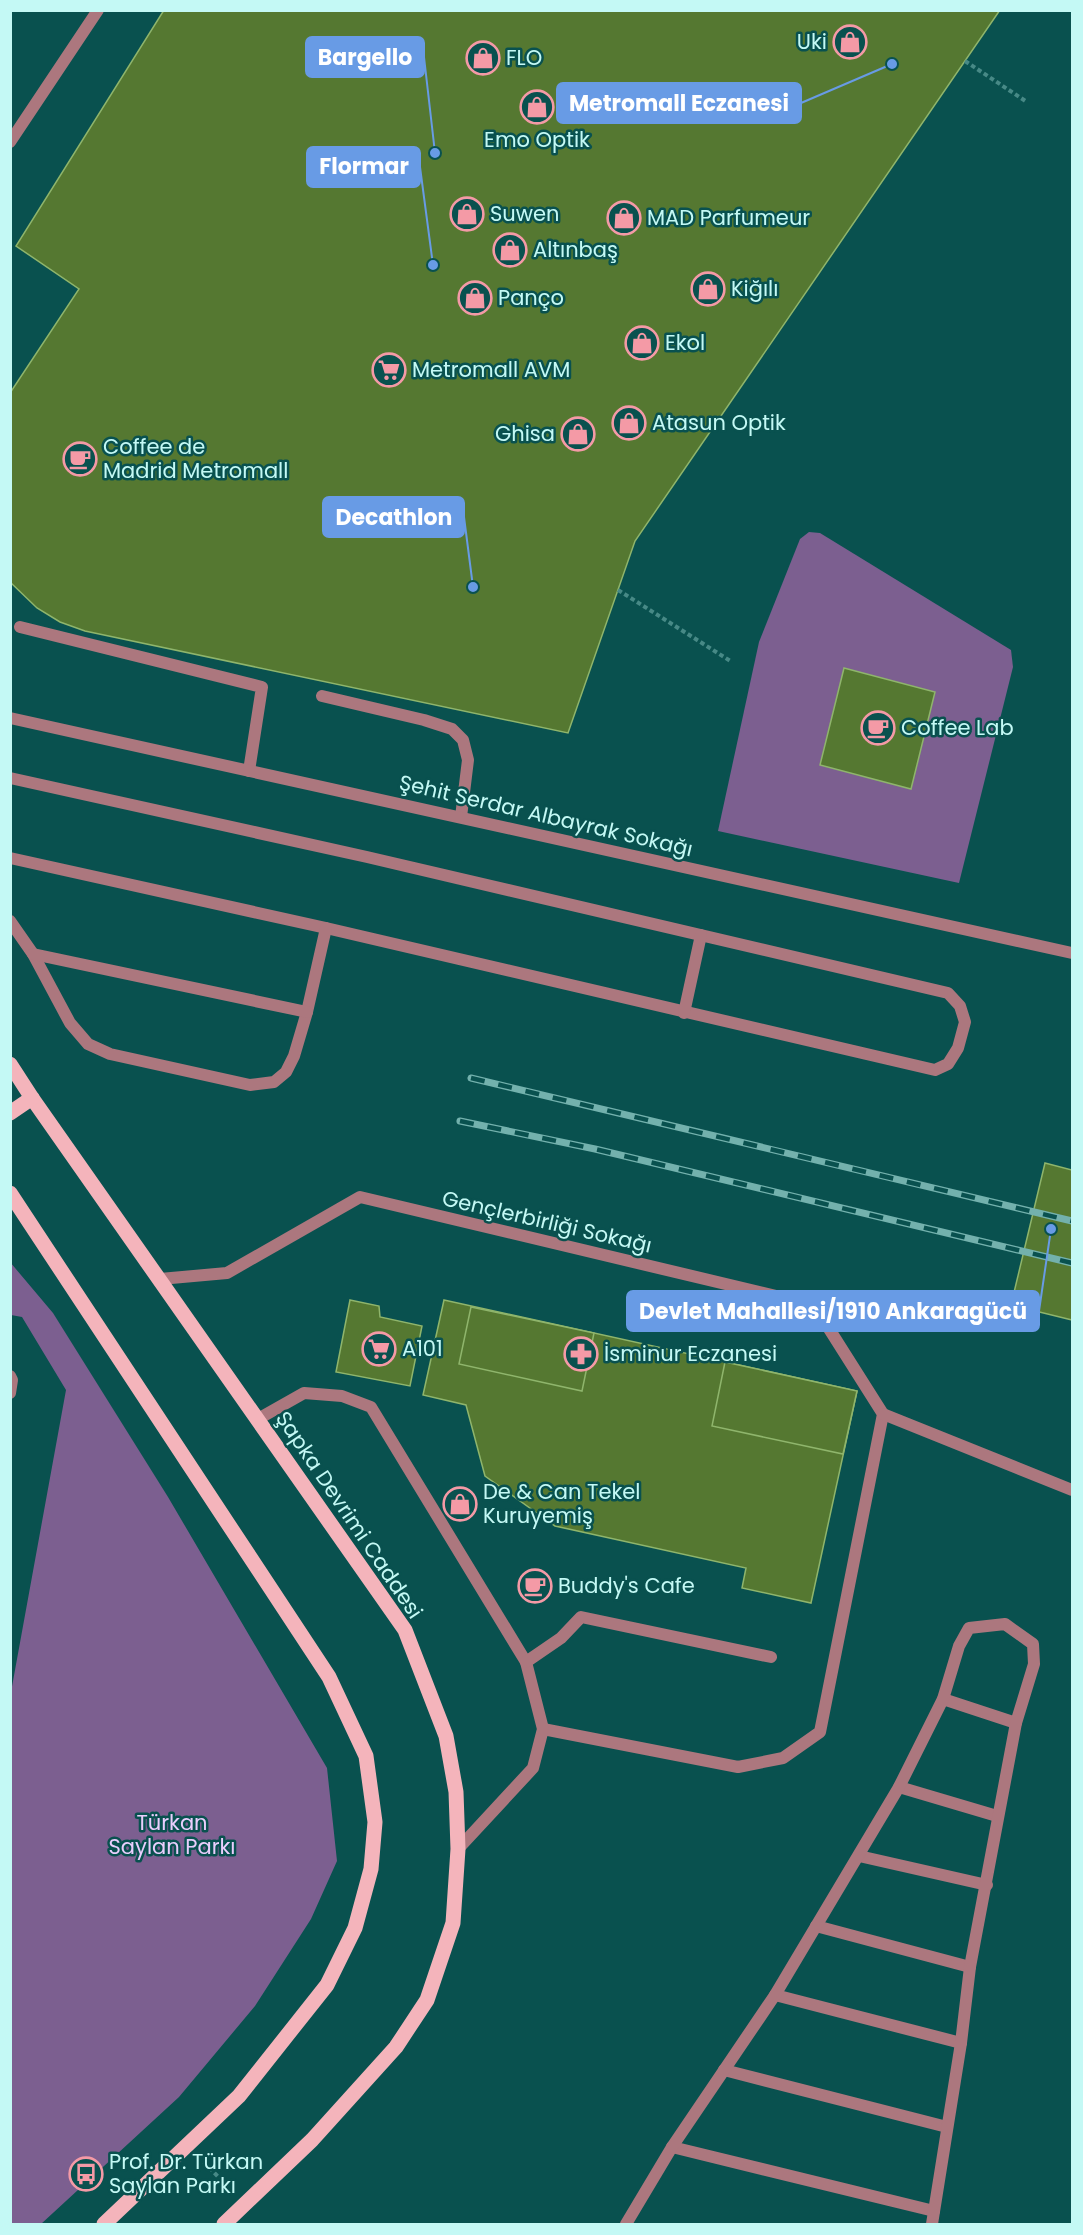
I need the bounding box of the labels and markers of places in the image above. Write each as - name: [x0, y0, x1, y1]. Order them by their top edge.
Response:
- shop icon: Uki: [832, 24, 868, 60]
- place label: Uki: [797, 27, 827, 56]
- callout: Bargello: [306, 37, 424, 77]
- shop icon: FLO: [465, 40, 501, 76]
- place label: FLO: [506, 43, 542, 72]
- callout: Metromall Eczanesi: [557, 83, 801, 123]
- shop icon: Emo Optik: [519, 89, 555, 125]
- place label: Emo Optik: [484, 125, 590, 154]
- callout: Flormar: [307, 147, 420, 187]
- shop icon: Suwen: [449, 196, 485, 232]
- place label: Suwen: [490, 199, 559, 228]
- shop icon: MAD Parfumeur: [606, 200, 642, 236]
- place label: MAD Parfumeur: [647, 203, 810, 232]
- shop icon: Altınbaş: [492, 232, 528, 268]
- place label: Altınbaş: [533, 235, 618, 264]
- shop icon: Kiğılı: [690, 271, 726, 307]
- place label: Kiğılı: [731, 274, 778, 303]
- shop icon: Panço: [457, 280, 493, 316]
- place label: Panço: [498, 283, 564, 312]
- shop icon: Ekol: [624, 325, 660, 361]
- place label: Ekol: [665, 328, 705, 357]
- supermarket icon: Metromall AVM: [371, 352, 407, 388]
- place label: Metromall AVM: [412, 355, 570, 384]
- shop icon: Atasun Optik: [611, 405, 647, 441]
- place label: Atasun Optik: [652, 408, 786, 437]
- shop icon: Ghisa: [560, 416, 596, 452]
- place label: Ghisa: [495, 419, 555, 448]
- place label: Coffee de Madrid Metromall: [103, 432, 288, 485]
- cafe icon: Coffee de Madrid Metromall: [62, 441, 98, 477]
- callout: Decathlon: [323, 497, 464, 537]
- cafe icon: Coffee Lab: [860, 710, 896, 746]
- place label: Coffee Lab: [901, 713, 1014, 742]
- callout: Devlet Mahallesi/1910 Ankaragücü: [627, 1291, 1039, 1331]
- supermarket icon: A101: [361, 1331, 397, 1367]
- place label: A101: [402, 1334, 443, 1363]
- pharmacy icon: İsminur Eczanesi: [563, 1336, 599, 1372]
- place label: İsminur Eczanesi: [604, 1339, 777, 1368]
- place label: De & Can Tekel Kuruyemiş: [483, 1477, 640, 1530]
- shop icon: De & Can Tekel Kuruyemiş: [442, 1486, 478, 1522]
- cafe icon: Buddy's Cafe: [517, 1568, 553, 1604]
- place label: Buddy's Cafe: [558, 1571, 695, 1600]
- place label: Prof. Dr. Türkan Saylan Parkı: [109, 2147, 263, 2200]
- bus stop icon: Prof. Dr. Türkan Saylan Parkı: [68, 2156, 104, 2192]

